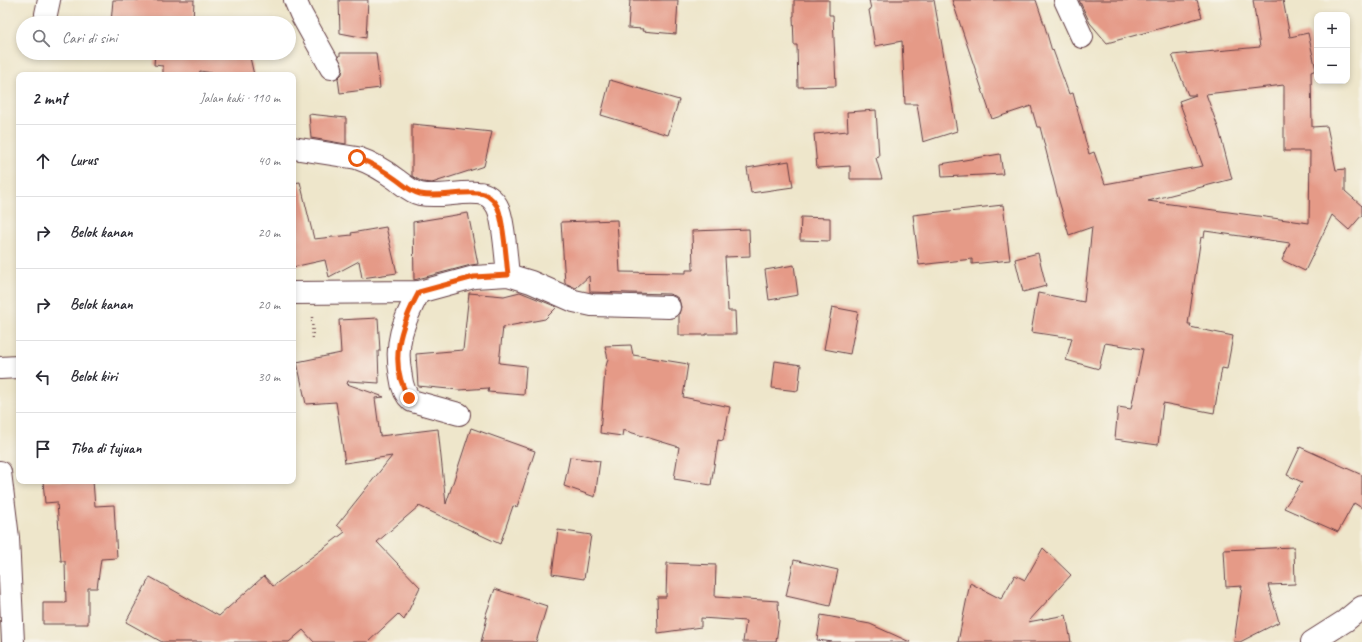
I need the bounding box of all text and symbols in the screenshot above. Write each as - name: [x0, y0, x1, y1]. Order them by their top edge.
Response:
- map controls: [1314, 12, 1350, 84]
- button: +: [1314, 12, 1350, 48]
- search box: [16, 16, 296, 60]
- icon: search: [30, 27, 52, 49]
- text: Cari di sini: [62, 29, 117, 48]
- button: −: [1314, 48, 1350, 84]
- text: 2 mnt: [32, 88, 67, 109]
- text: Jalan kaki · 110 m: [200, 90, 280, 106]
- route start: [348, 149, 366, 167]
- icon: ahead: [32, 150, 54, 172]
- text: Lurus: [70, 151, 98, 170]
- text: 40 m: [258, 153, 280, 169]
- icon: right: [32, 222, 54, 244]
- text: Belok kanan: [70, 223, 133, 242]
- text: 20 m: [258, 225, 280, 241]
- icon: right: [32, 294, 54, 316]
- text: Belok kanan: [70, 295, 133, 314]
- text: 20 m: [258, 297, 280, 313]
- icon: left: [32, 366, 54, 388]
- text: Belok kiri: [70, 367, 117, 386]
- text: 30 m: [258, 369, 280, 385]
- route end: [400, 389, 418, 407]
- icon: arrive: [32, 438, 54, 460]
- text: Tiba di tujuan: [70, 439, 141, 458]

